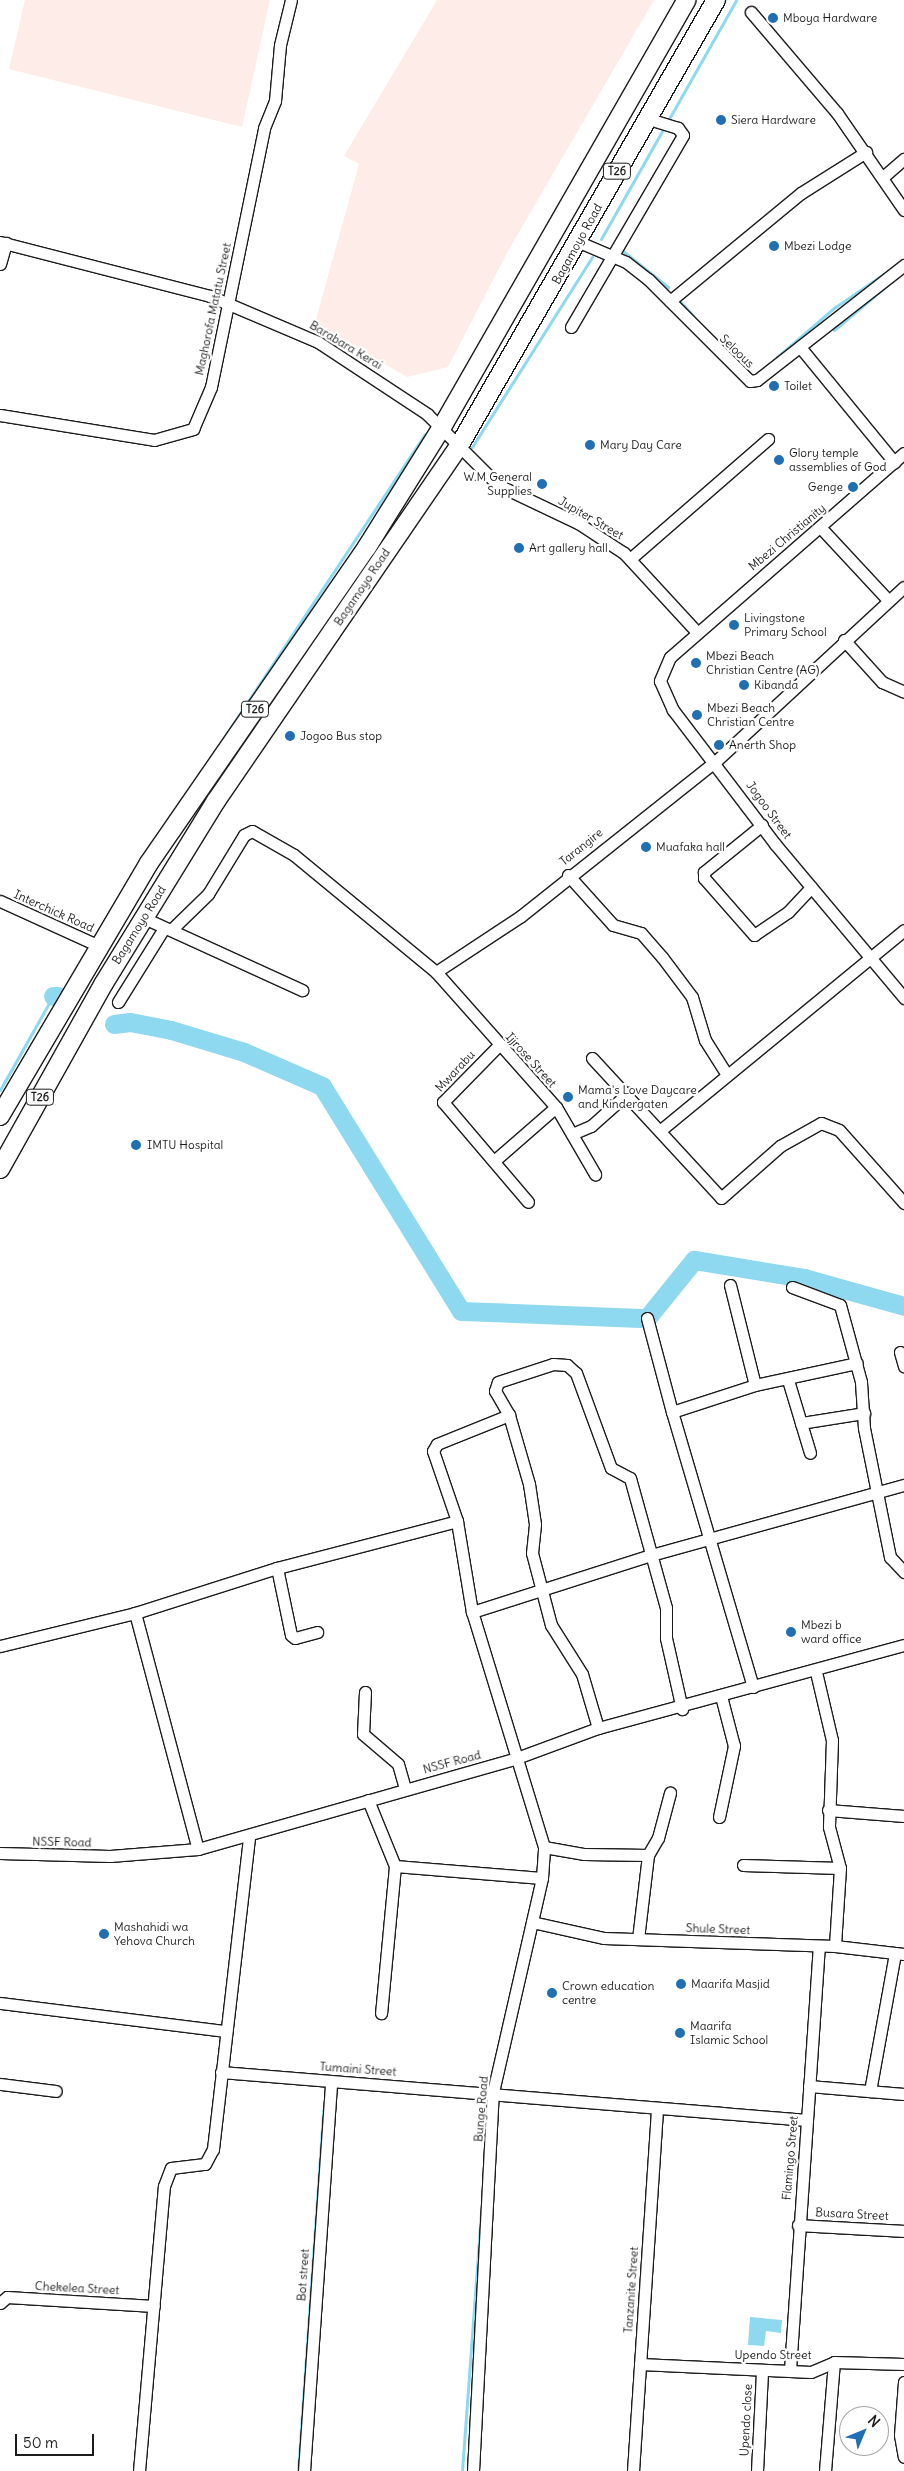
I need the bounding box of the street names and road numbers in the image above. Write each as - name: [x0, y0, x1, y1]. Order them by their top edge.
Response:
- road number: T26: [602, 162, 632, 180]
- street label: Bagamoyo Road: [549, 201, 605, 287]
- street label: Maghorofa Matatu Street: [192, 241, 234, 377]
- street label: Barabara Kerai: [307, 318, 385, 372]
- street label: Seloous: [717, 331, 757, 371]
- street label: Jupiter Street: [556, 494, 626, 542]
- street label: Mbezi Christianity: [746, 501, 828, 573]
- street label: Bagamoyo Road: [331, 546, 393, 628]
- road number: T26: [240, 701, 270, 718]
- street label: Jogoo Street: [743, 778, 795, 842]
- street label: Tarangire: [557, 825, 605, 869]
- street label: Bagamoyo Road: [109, 883, 169, 967]
- street label: Interchick Road: [12, 887, 96, 935]
- street label: Ijjrose Street: [503, 1030, 559, 1090]
- street label: Mwarabu: [432, 1047, 478, 1095]
- road number: T26: [25, 1088, 55, 1106]
- street label: NSSF Road: [421, 1747, 483, 1777]
- street label: NSSF Road: [32, 1834, 92, 1850]
- street label: Shule Street: [685, 1921, 751, 1937]
- street label: Tumaini Street: [319, 2059, 397, 2079]
- street label: Bunge Road: [471, 2076, 491, 2142]
- street label: Flamingo Street: [779, 2115, 801, 2201]
- street label: Busara Street: [815, 2205, 889, 2223]
- street label: Tanzanite Street: [621, 2246, 641, 2334]
- street label: Bot street: [294, 2248, 312, 2302]
- street label: Chekelea Street: [34, 2279, 120, 2297]
- street label: Upendo Street: [734, 2348, 812, 2362]
- street label: Upendo close: [737, 2383, 755, 2457]

